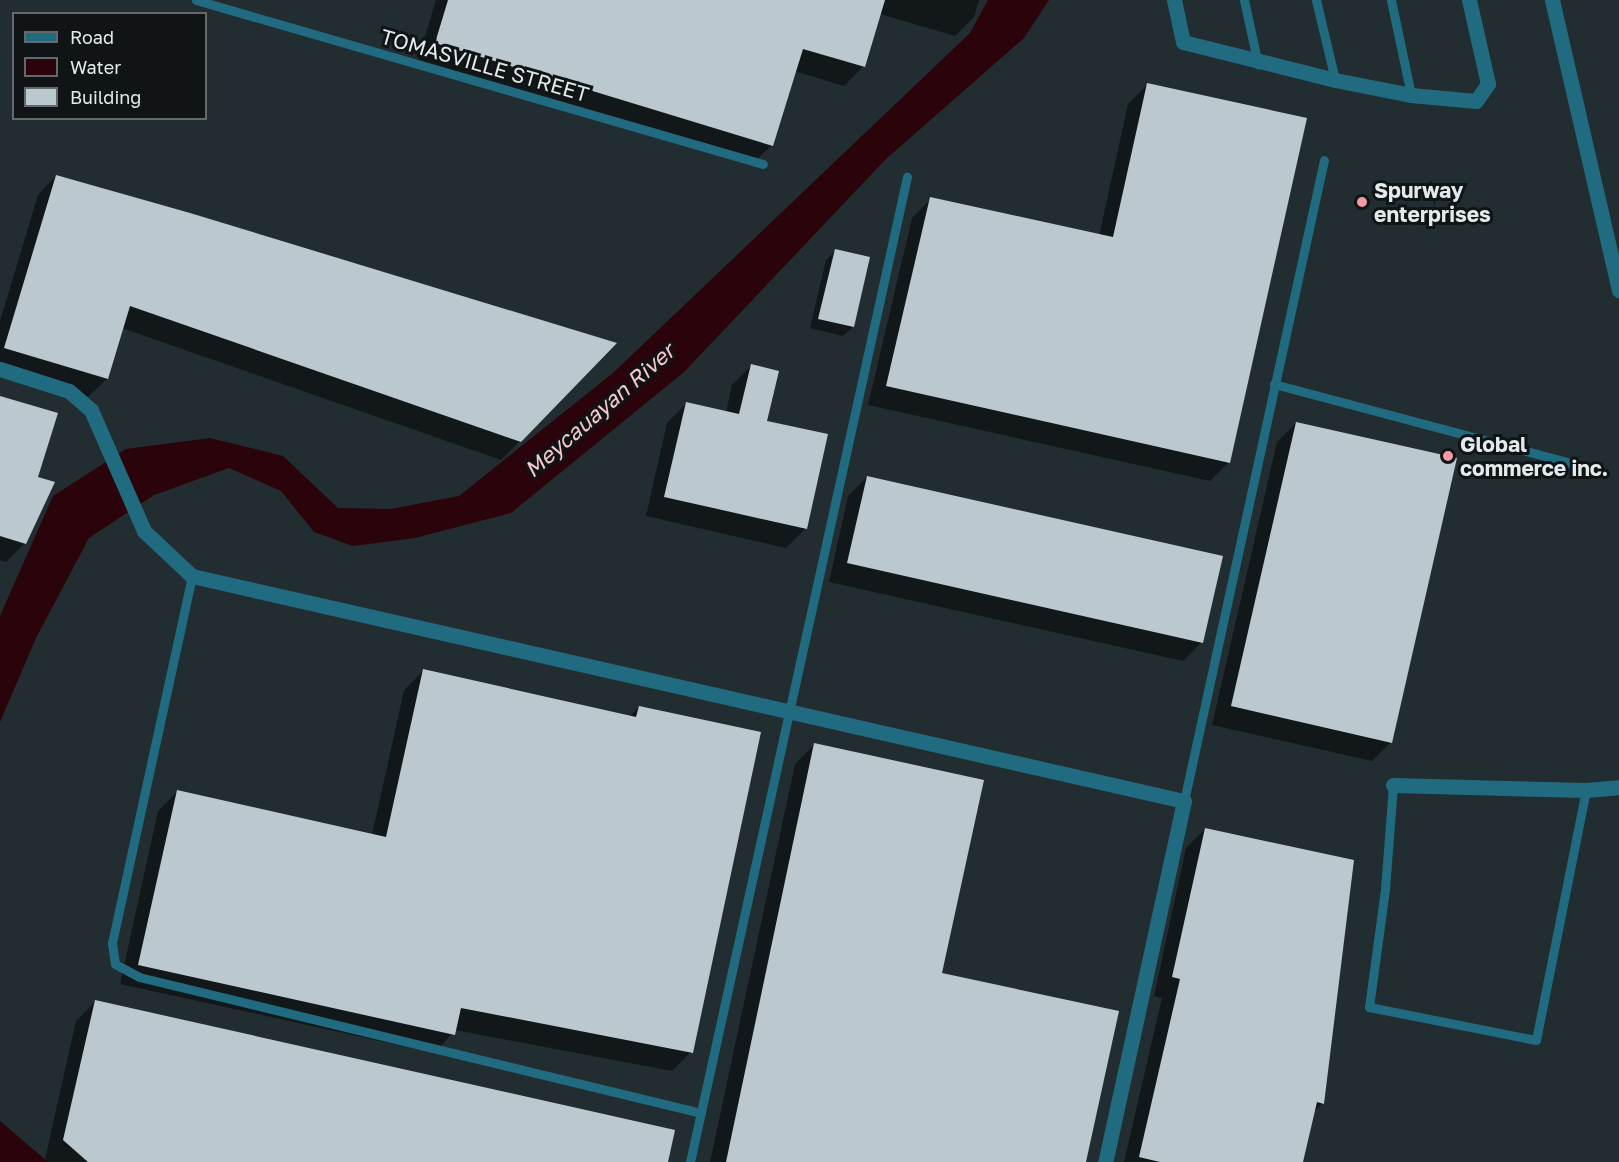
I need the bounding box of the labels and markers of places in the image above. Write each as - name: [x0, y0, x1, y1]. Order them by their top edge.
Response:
- place label: Spurway enterprises: [1374, 177, 1491, 227]
- marker: Spurway enterprises: [1355, 195, 1369, 209]
- place label: Global commerce inc.: [1460, 431, 1608, 481]
- marker: Global commerce inc.: [1441, 449, 1455, 463]

